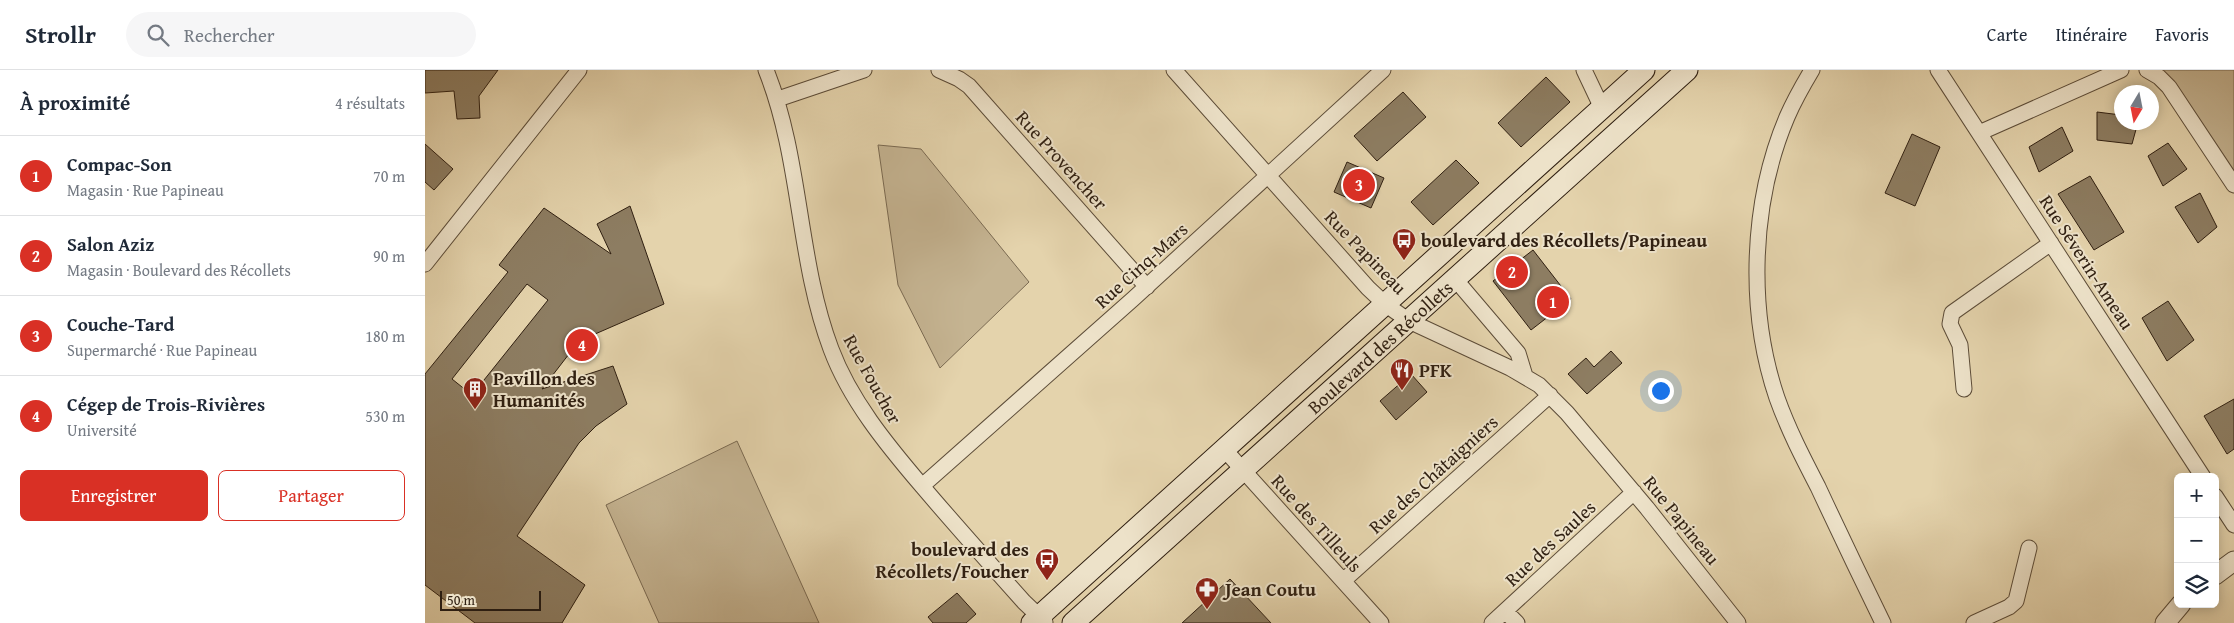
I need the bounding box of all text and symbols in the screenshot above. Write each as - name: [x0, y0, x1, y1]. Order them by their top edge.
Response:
- search box: [126, 12, 476, 57]
- text: Strollr: [25, 17, 96, 52]
- icon: search: [144, 21, 172, 49]
- text: Rechercher: [184, 21, 275, 49]
- text: Carte: [1987, 21, 2027, 48]
- text: Itinéraire: [2055, 21, 2127, 48]
- text: Favoris: [2155, 21, 2209, 48]
- north arrow: [2114, 85, 2159, 130]
- text: À proximité: [20, 87, 130, 118]
- text: 4 résultats: [335, 91, 405, 115]
- street label: Rue Provencher: [1010, 104, 1115, 216]
- text: Compac-Son: [67, 150, 172, 178]
- text: 1: [32, 164, 40, 188]
- text: 70 m: [373, 164, 405, 188]
- pin: 3: [1343, 166, 1375, 204]
- text: Magasin · Rue Papineau: [67, 178, 224, 202]
- street label: Rue Séverin-Ameau: [2033, 189, 2142, 336]
- street label: Rue Papineau: [1318, 203, 1414, 301]
- street label: Rue Cinq-Mars: [1088, 215, 1194, 315]
- place label: boulevard des Récollets/Papineau: [1421, 226, 1707, 254]
- bus stop icon: boulevard des Récollets/Papineau: [1391, 227, 1417, 261]
- text: Salon Aziz: [67, 230, 154, 258]
- text: 2: [32, 244, 40, 268]
- text: 90 m: [373, 244, 405, 268]
- pin: 2: [1496, 253, 1528, 291]
- text: Magasin · Boulevard des Récollets: [67, 258, 291, 282]
- street label: Boulevard des Récollets: [1301, 274, 1459, 420]
- pin: 1: [1537, 283, 1569, 321]
- text: Couche-Tard: [67, 310, 174, 338]
- text: 3: [32, 324, 40, 348]
- text: 180 m: [365, 324, 405, 348]
- pin: 4: [566, 326, 598, 364]
- street label: Rue Foucher: [837, 329, 909, 429]
- text: Supermarché · Rue Papineau: [67, 338, 257, 362]
- place label: PFK: [1419, 356, 1452, 384]
- restaurant icon: PFK: [1389, 357, 1415, 391]
- place label: Pavillon des Humanités: [493, 364, 595, 414]
- building icon: Pavillon des Humanités: [462, 376, 488, 410]
- your location: [1648, 378, 1674, 404]
- text: Cégep de Trois-Rivières: [67, 390, 265, 418]
- text: 4: [32, 404, 40, 428]
- text: 530 m: [365, 404, 405, 428]
- street label: Rue des Châtaigniers: [1362, 408, 1504, 540]
- text: Université: [67, 418, 137, 442]
- street label: Rue des Tilleuls: [1265, 468, 1369, 578]
- street label: Rue Papineau: [1637, 469, 1727, 571]
- button: Enregistrer: [20, 470, 208, 521]
- button: Partager: [218, 470, 405, 521]
- map controls: [2174, 473, 2219, 608]
- button: +: [2174, 473, 2219, 518]
- street label: Rue des Saules: [1498, 493, 1602, 593]
- button: −: [2174, 518, 2219, 563]
- place label: boulevard des Récollets/Foucher: [876, 535, 1029, 585]
- bus stop icon: boulevard des Récollets/Foucher: [1034, 547, 1060, 581]
- button: layers: [2174, 563, 2219, 608]
- place label: Jean Coutu: [1222, 575, 1316, 603]
- pharmacy icon: Jean Coutu: [1194, 576, 1220, 610]
- scale bar: [440, 588, 541, 611]
- text: 50 m: [447, 590, 475, 610]

